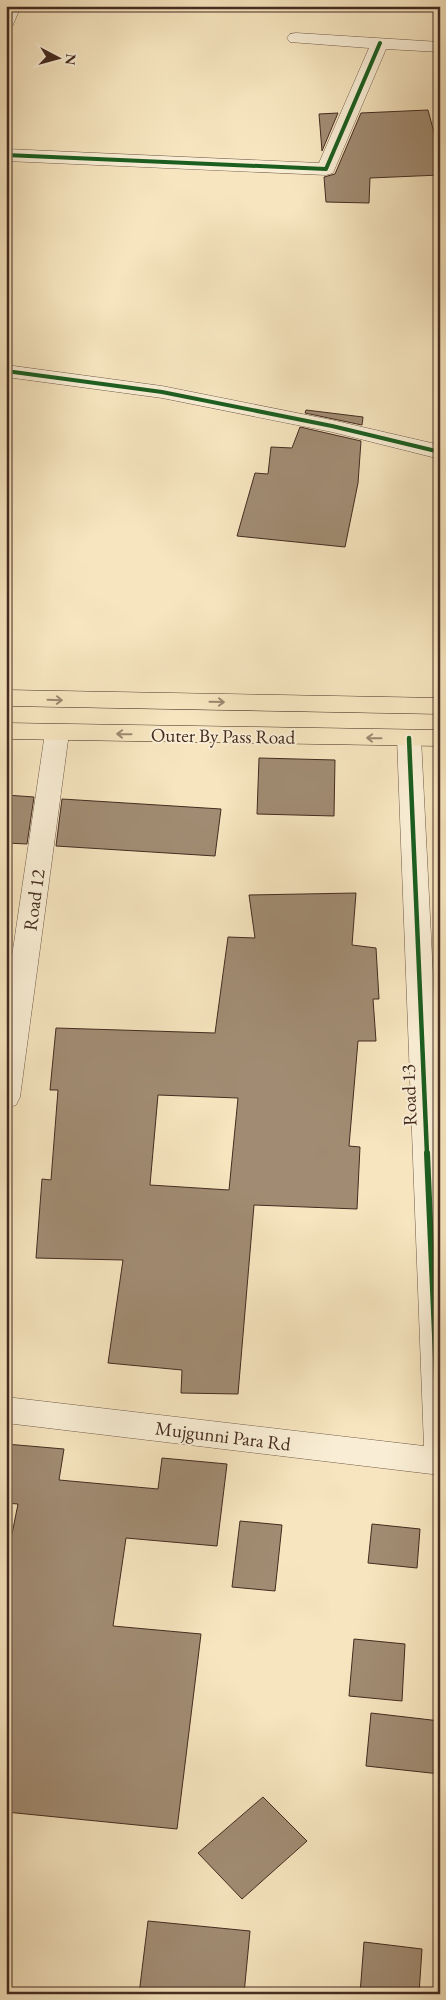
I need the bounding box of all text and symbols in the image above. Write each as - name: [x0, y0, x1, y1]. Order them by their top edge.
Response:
- north arrow: [32, 32, 82, 82]
- text: N: [61, 53, 80, 67]
- one-way arrow: [47, 695, 63, 704]
- one-way arrow: [209, 698, 225, 707]
- street label: Outer By Pass Road: [151, 722, 296, 750]
- one-way arrow: [116, 729, 132, 739]
- one-way arrow: [366, 733, 382, 743]
- street label: Road 12: [17, 868, 51, 932]
- street label: Road 13: [395, 1064, 423, 1126]
- street label: Mujgunni Para Rd: [154, 1415, 293, 1457]

